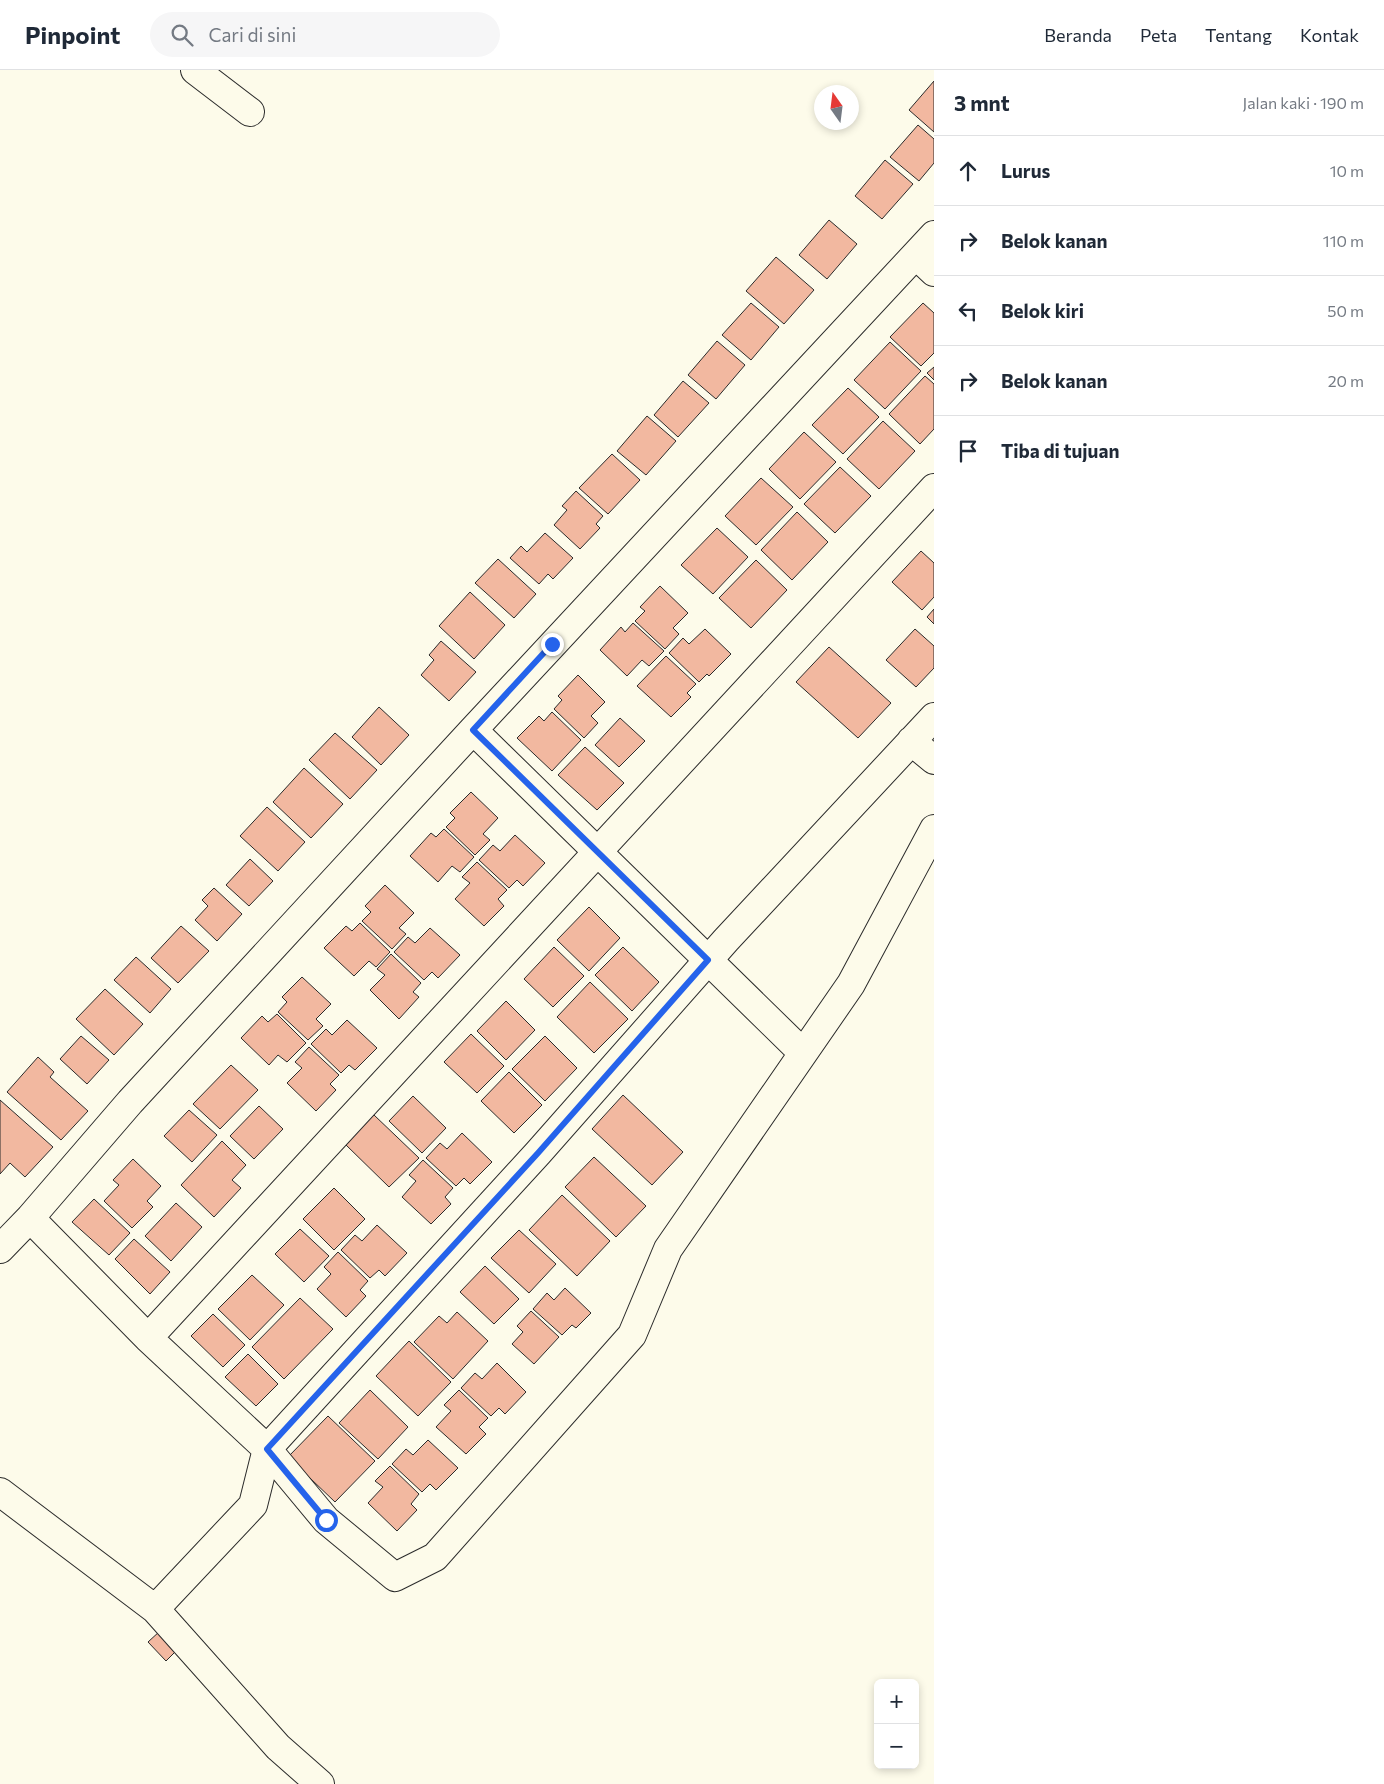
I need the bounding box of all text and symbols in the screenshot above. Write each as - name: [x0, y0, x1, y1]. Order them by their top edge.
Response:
- search box: [150, 12, 500, 57]
- text: Pinpoint: [25, 20, 120, 49]
- icon: search: [168, 21, 196, 49]
- text: Cari di sini: [208, 23, 296, 46]
- text: Beranda: [1044, 24, 1112, 46]
- text: Peta: [1140, 24, 1177, 46]
- text: Tentang: [1205, 24, 1272, 46]
- text: Kontak: [1300, 24, 1359, 46]
- north arrow: [814, 85, 859, 130]
- text: 3 mnt: [954, 90, 1010, 115]
- text: Jalan kaki · 190 m: [1243, 93, 1364, 112]
- icon: ahead: [954, 157, 982, 185]
- text: Lurus: [1001, 159, 1050, 182]
- text: 10 m: [1330, 161, 1364, 180]
- icon: right: [954, 227, 982, 255]
- text: Belok kanan: [1001, 229, 1108, 252]
- text: 110 m: [1323, 231, 1364, 250]
- icon: left: [954, 297, 982, 325]
- text: Belok kiri: [1001, 299, 1084, 322]
- text: 50 m: [1327, 301, 1364, 320]
- icon: right: [954, 367, 982, 395]
- text: Belok kanan: [1001, 369, 1108, 392]
- text: 20 m: [1328, 371, 1364, 390]
- icon: arrive: [954, 437, 982, 465]
- text: Tiba di tujuan: [1001, 439, 1119, 462]
- route end: [541, 633, 564, 656]
- route start: [315, 1509, 338, 1532]
- map controls: [874, 1679, 919, 1769]
- button: +: [874, 1679, 919, 1724]
- button: −: [874, 1724, 919, 1769]

